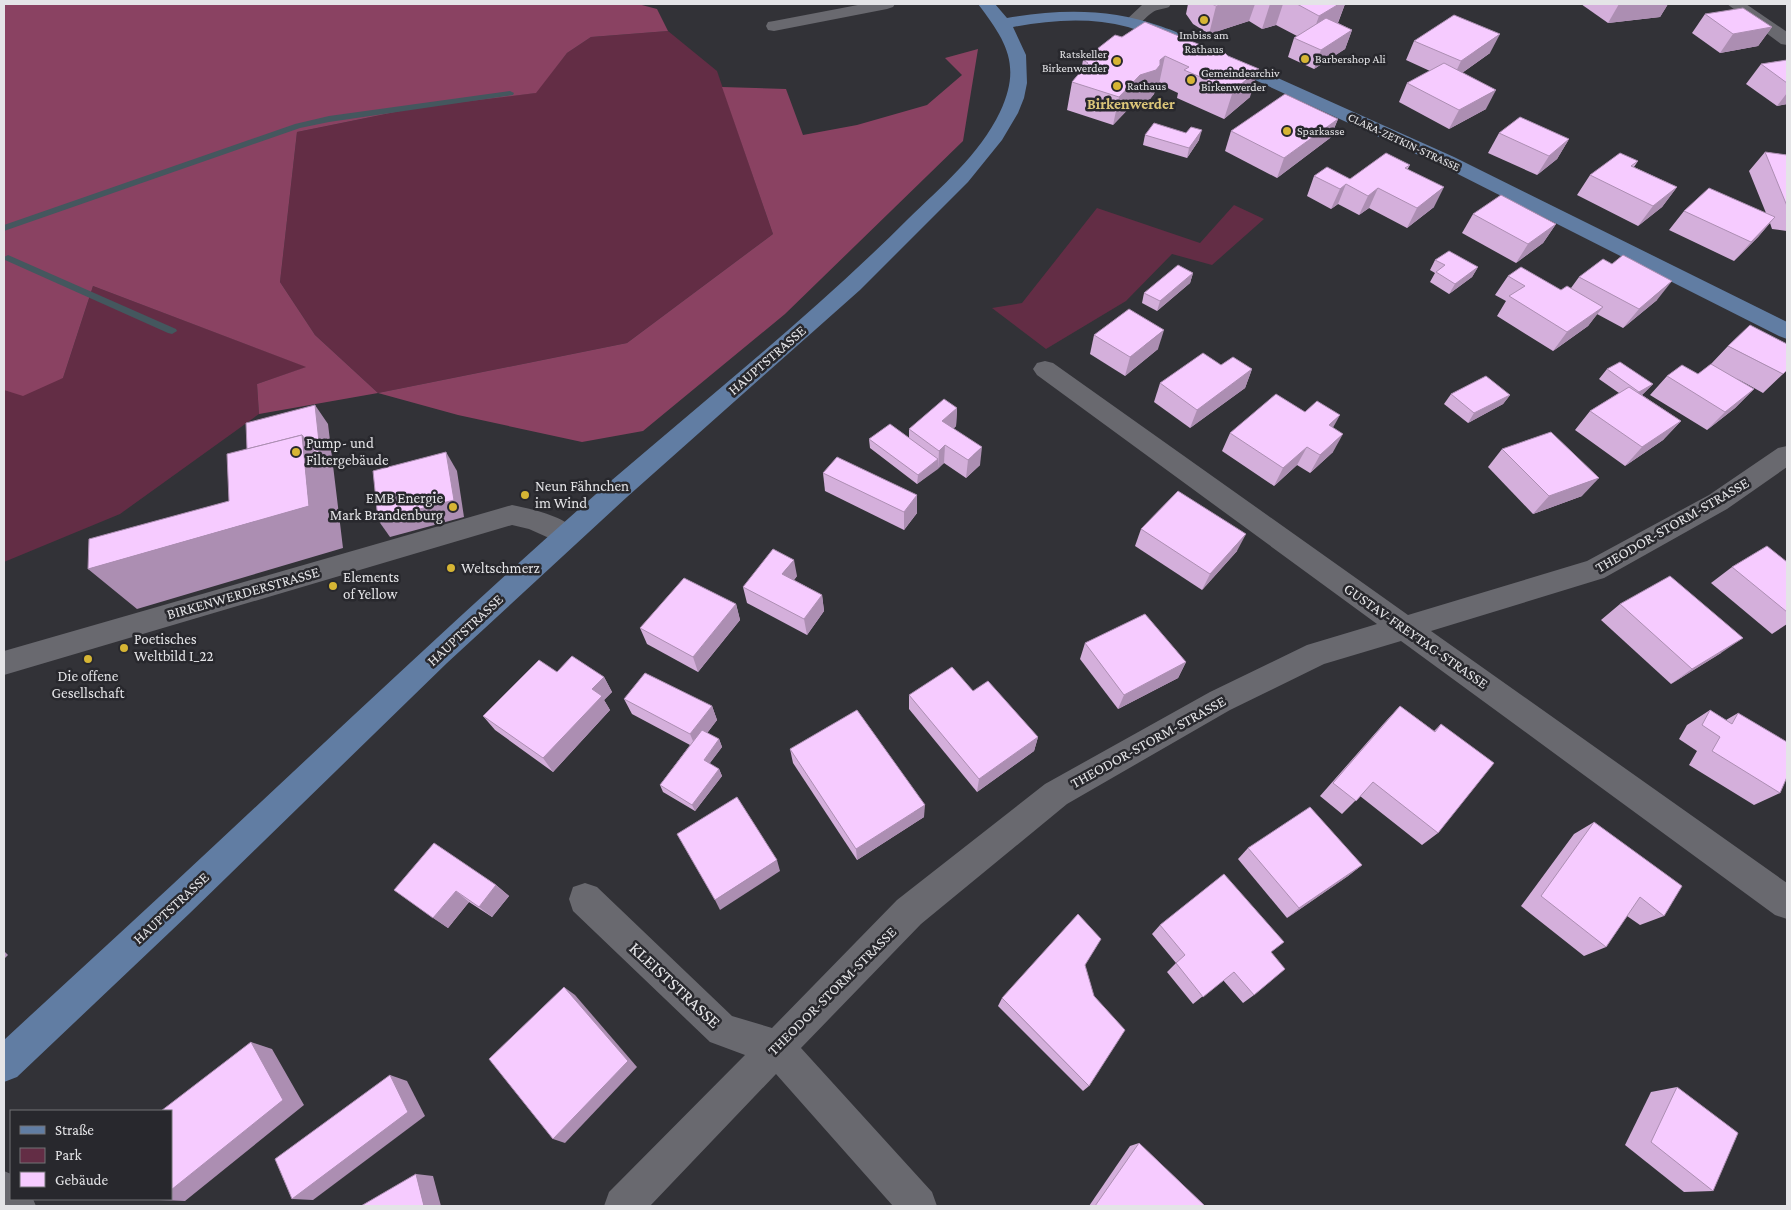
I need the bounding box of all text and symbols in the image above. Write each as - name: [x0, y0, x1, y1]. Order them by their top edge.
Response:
- marker: Imbiss am Rathaus: [1198, 14, 1210, 26]
- place label: Imbiss am Rathaus: [1179, 28, 1229, 56]
- place label: Ratskeller Birkenwerder: [1042, 47, 1108, 75]
- place label: Barbershop Ali: [1315, 52, 1386, 66]
- marker: Barbershop Ali: [1299, 53, 1311, 65]
- marker: Ratskeller Birkenwerder: [1111, 55, 1123, 67]
- place label: Gemeindearchiv Birkenwerder: [1201, 66, 1280, 94]
- marker: Gemeindearchiv Birkenwerder: [1185, 74, 1197, 86]
- place label: Rathaus: [1127, 79, 1166, 93]
- marker: Rathaus: [1111, 80, 1123, 92]
- district label: Birkenwerder: [1087, 96, 1175, 112]
- street label: CLARA-ZETKIN-STRASSE: [1346, 110, 1463, 174]
- place label: Sparkasse: [1297, 124, 1345, 138]
- marker: Sparkasse: [1281, 125, 1293, 137]
- street label: HAUPTSTRASSE: [725, 322, 809, 398]
- place label: Pump- und Filtergebäude: [306, 435, 389, 469]
- marker: Pump- und Filtergebäude: [290, 446, 302, 458]
- street label: THEODOR-STORM-STRASSE: [1592, 474, 1752, 576]
- place label: Neun Fähnchen im Wind: [535, 478, 629, 511]
- marker: Neun Fähnchen im Wind: [519, 489, 531, 501]
- place label: EMB Energie Mark Brandenburg: [330, 490, 443, 524]
- marker: EMB Energie Mark Brandenburg: [447, 501, 459, 513]
- place label: Weltschmerz: [461, 560, 540, 576]
- marker: Weltschmerz: [445, 562, 457, 574]
- street label: BIRKENWERDERSTRASSE: [165, 564, 321, 622]
- place label: Elements of Yellow: [343, 569, 399, 602]
- marker: Elements of Yellow: [327, 580, 339, 592]
- street label: GUSTAV-FREYTAG-STRASSE: [1341, 580, 1491, 692]
- street label: HAUPTSTRASSE: [424, 591, 506, 669]
- place label: Poetisches Weltbild I_22: [134, 631, 214, 664]
- marker: Poetisches Weltbild I_22: [118, 642, 130, 654]
- marker: Die offene Gesellschaft: [82, 653, 94, 665]
- place label: Die offene Gesellschaft: [52, 668, 125, 701]
- street label: THEODOR-STORM-STRASSE: [1068, 693, 1228, 791]
- street label: HAUPTSTRASSE: [130, 869, 212, 947]
- street label: THEODOR-STORM-STRASSE: [765, 924, 899, 1058]
- street label: KLEISTSTRASSE: [625, 938, 725, 1032]
- legend: [10, 1110, 172, 1200]
- text: Straße: [55, 1122, 94, 1138]
- text: Park: [55, 1147, 82, 1163]
- text: Gebäude: [55, 1172, 109, 1188]

